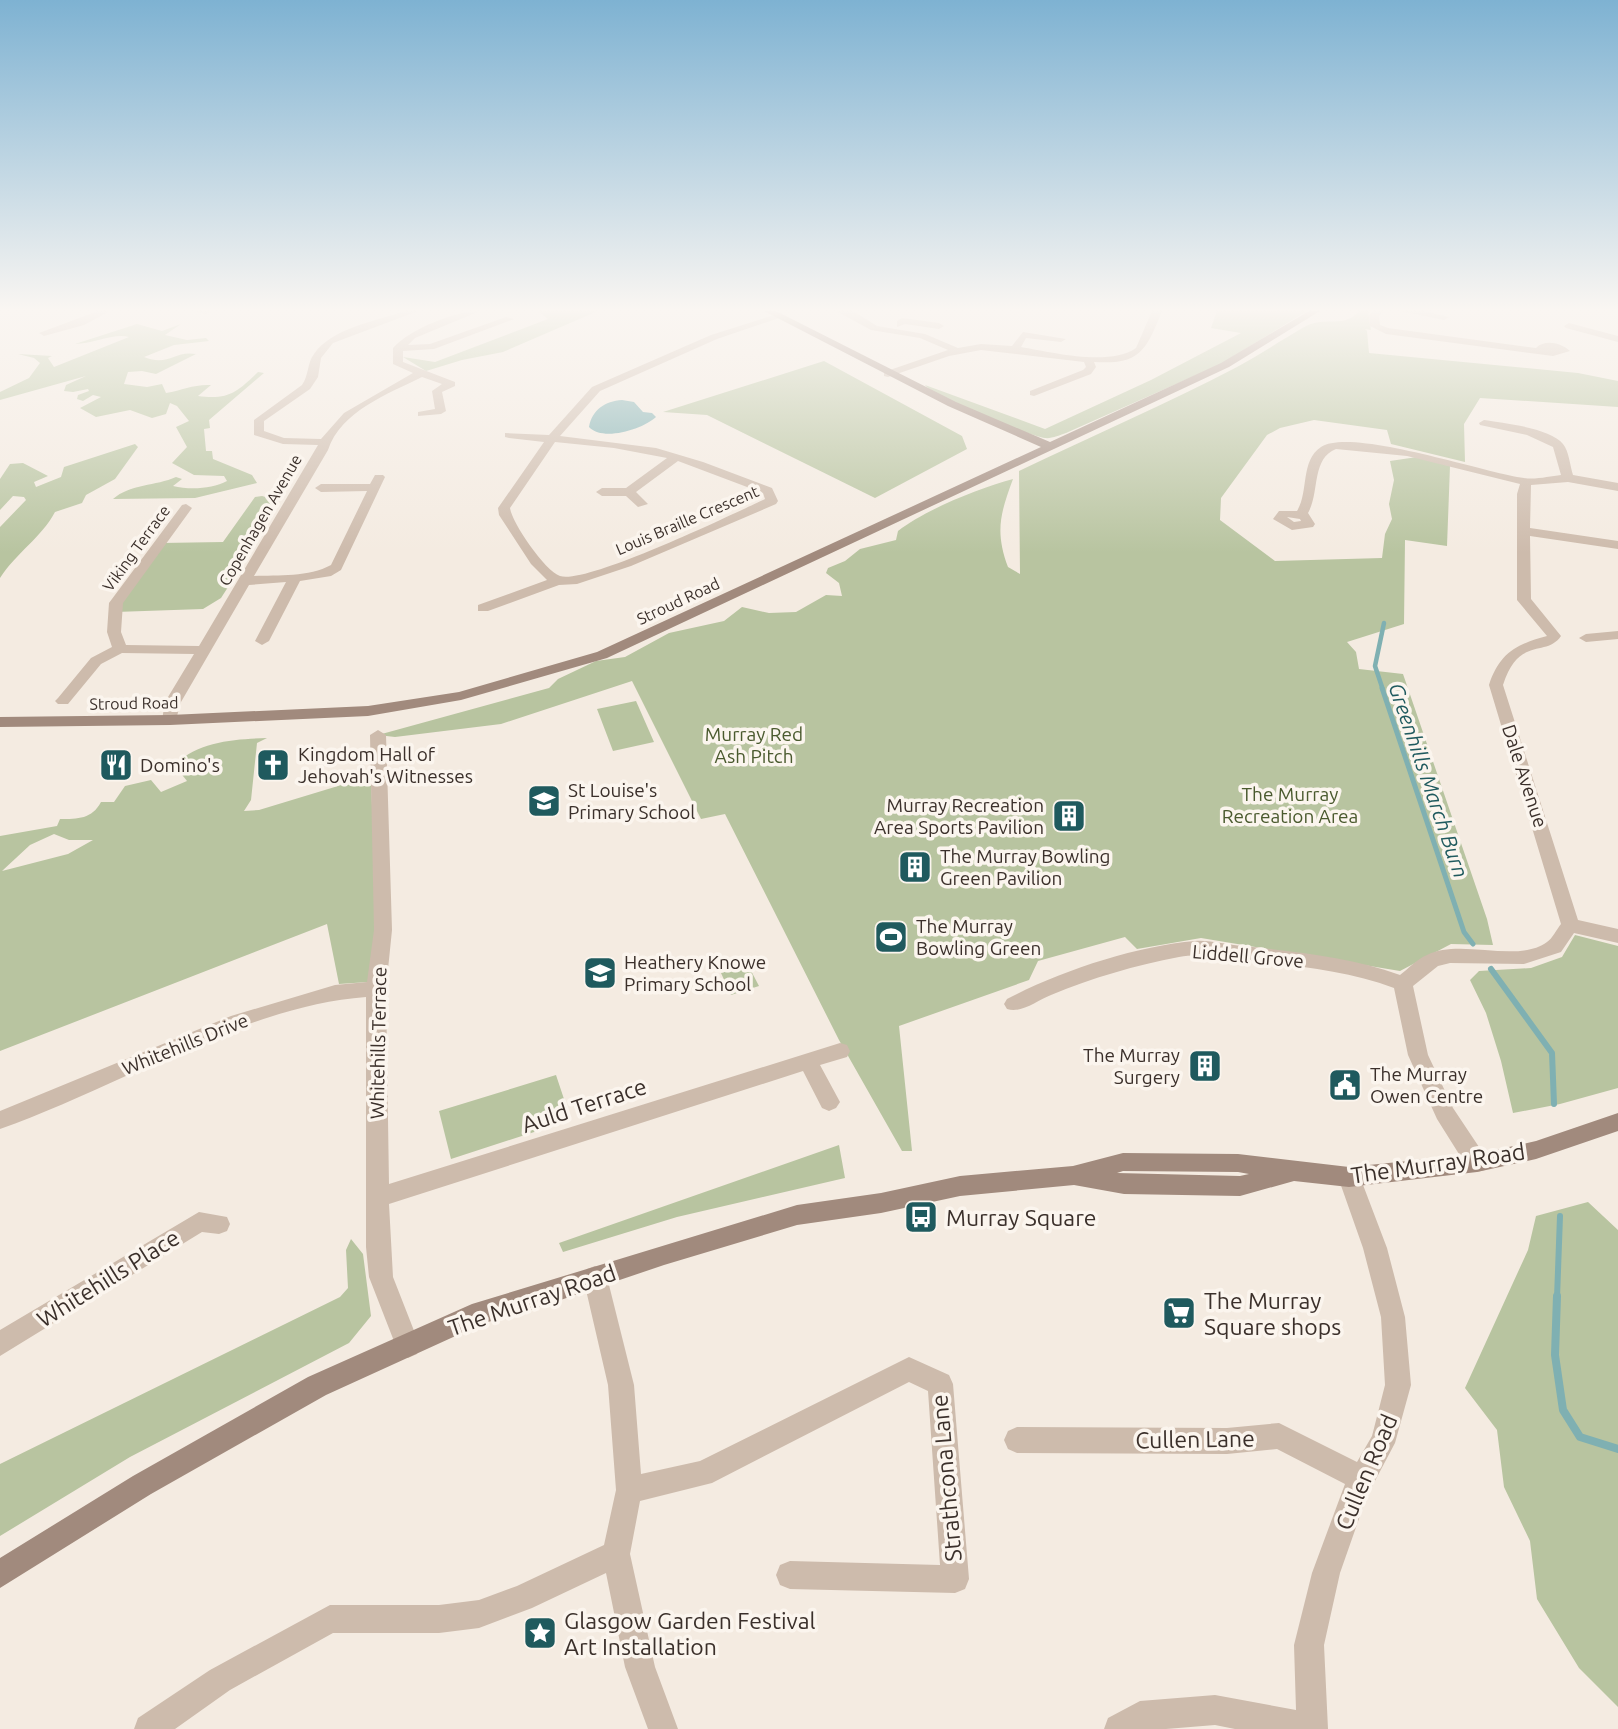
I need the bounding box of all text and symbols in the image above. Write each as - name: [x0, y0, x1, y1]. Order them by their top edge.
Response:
- street label: Copenhagen Avenue: [215, 451, 305, 589]
- street label: Louis Braille Crescent: [613, 481, 762, 558]
- street label: Viking Terrace: [99, 501, 173, 595]
- street label: Stroud Road: [634, 574, 722, 628]
- water label: Greenhills March Burn: [1384, 679, 1474, 881]
- street label: Stroud Road: [89, 693, 179, 713]
- street label: Dale Avenue: [1498, 722, 1552, 830]
- park label: Murray Red Ash Pitch: [705, 723, 803, 767]
- place label: Kingdom Hall of Jehovah's Witnesses: [298, 743, 473, 787]
- restaurant icon: Domino's: [97, 746, 135, 784]
- church icon: Kingdom Hall of Jehovah's Witnesses: [254, 746, 292, 784]
- place label: Domino's: [140, 754, 220, 776]
- place label: St Louise's Primary School: [568, 779, 695, 823]
- school or university icon: St Louise's Primary School: [525, 782, 563, 820]
- park label: The Murray Recreation Area: [1222, 783, 1358, 827]
- place label: Murray Recreation Area Sports Pavilion: [874, 794, 1044, 838]
- building icon: Murray Recreation Area Sports Pavilion: [1050, 797, 1088, 835]
- place label: The Murray Bowling Green Pavilion: [940, 845, 1111, 889]
- building icon: The Murray Bowling Green Pavilion: [896, 848, 934, 886]
- place label: The Murray Bowling Green: [916, 915, 1041, 959]
- sports icon: The Murray Bowling Green: [872, 918, 910, 956]
- street label: Liddell Grove: [1191, 940, 1305, 972]
- place label: Heathery Knowe Primary School: [624, 951, 766, 995]
- school or university icon: Heathery Knowe Primary School: [581, 954, 619, 992]
- street label: Whitehills Terrace: [366, 967, 390, 1119]
- street label: Whitehills Drive: [119, 1009, 251, 1079]
- place label: The Murray Surgery: [1083, 1044, 1180, 1088]
- building icon: The Murray Surgery: [1186, 1047, 1224, 1085]
- place label: The Murray Owen Centre: [1370, 1063, 1483, 1107]
- public building icon: The Murray Owen Centre: [1326, 1066, 1364, 1104]
- street label: Auld Terrace: [518, 1073, 650, 1137]
- street label: The Murray Road: [1349, 1138, 1527, 1188]
- bus stop icon: Murray Square: [902, 1198, 940, 1236]
- place label: Murray Square: [946, 1205, 1097, 1230]
- street label: Whitehills Place: [32, 1224, 184, 1332]
- street label: The Murray Road: [445, 1260, 619, 1340]
- place label: The Murray Square shops: [1204, 1288, 1341, 1339]
- supermarket icon: The Murray Square shops: [1160, 1294, 1198, 1332]
- street label: Strathcona Lane: [926, 1393, 966, 1563]
- street label: Cullen Road: [1330, 1410, 1402, 1534]
- street label: Cullen Lane: [1135, 1425, 1255, 1453]
- place label: Glasgow Garden Festival Art Installation: [564, 1608, 816, 1659]
- place icon: Glasgow Garden Festival Art Installation: [521, 1614, 559, 1652]

